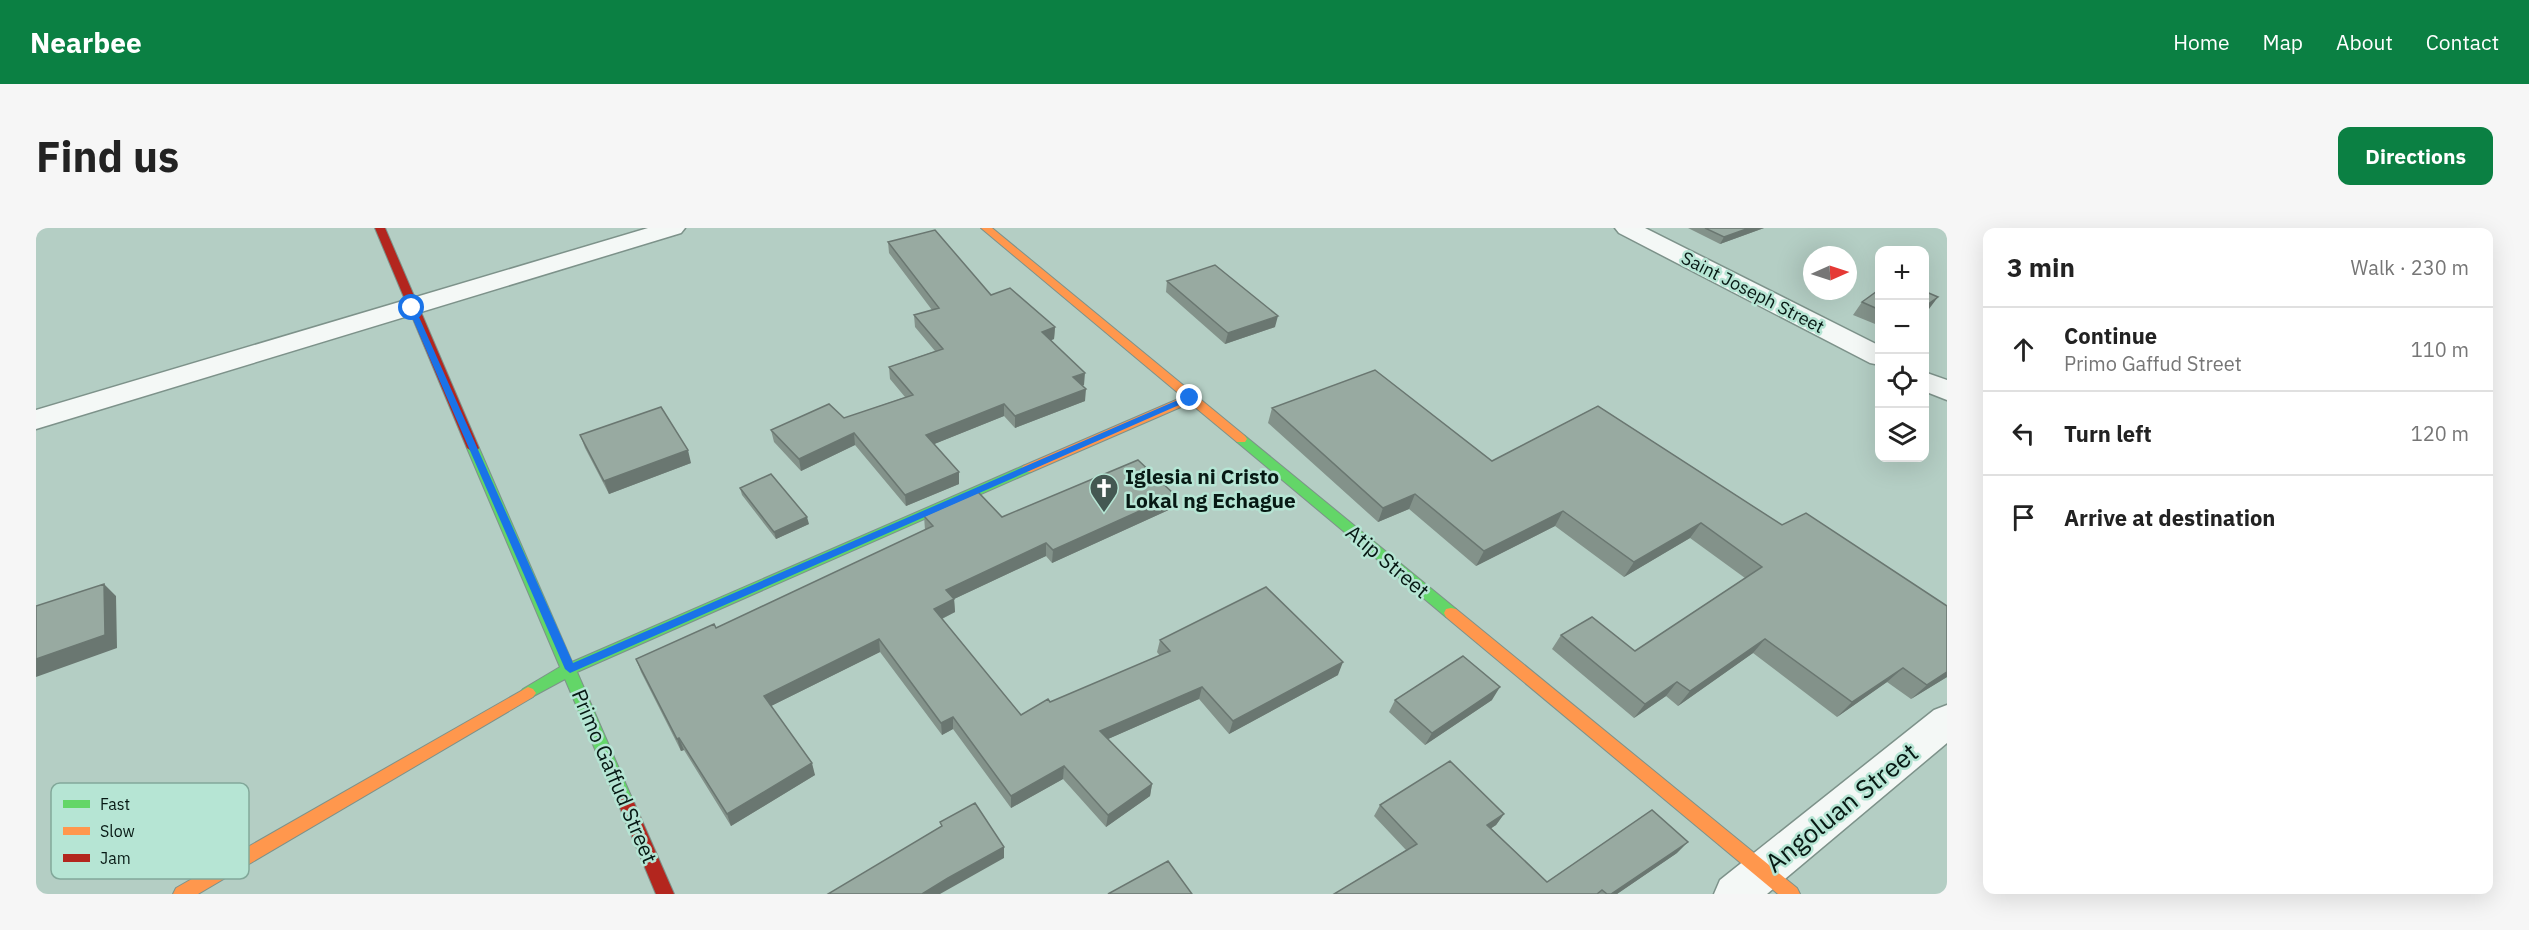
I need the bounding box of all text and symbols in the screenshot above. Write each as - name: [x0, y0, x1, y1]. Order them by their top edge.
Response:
- text: Nearbee: [30, 24, 142, 61]
- text: Home: [2173, 28, 2230, 56]
- text: Map: [2263, 28, 2303, 56]
- text: About: [2336, 28, 2393, 56]
- text: Contact: [2426, 28, 2499, 56]
- button: Directions: [2338, 127, 2493, 185]
- text: Find us: [36, 129, 179, 184]
- street label: Saint Joseph Street: [1678, 246, 1828, 338]
- north arrow: [1803, 246, 1857, 300]
- map controls: [1875, 246, 1929, 462]
- button: +: [1875, 246, 1929, 300]
- text: 3 min: [2007, 250, 2075, 284]
- text: Walk · 230 m: [2351, 254, 2469, 281]
- route start: [398, 294, 424, 320]
- button: −: [1875, 300, 1929, 354]
- text: Continue: [2064, 321, 2157, 350]
- icon: ahead: [2007, 333, 2040, 366]
- text: 110 m: [2411, 336, 2469, 363]
- text: Primo Gaffud Street: [2064, 350, 2242, 377]
- button: locate: [1875, 354, 1929, 408]
- route end: [1176, 384, 1202, 410]
- button: layers: [1875, 408, 1929, 462]
- icon: left: [2007, 417, 2040, 450]
- text: Turn left: [2064, 419, 2152, 448]
- text: 120 m: [2411, 420, 2469, 447]
- place label: Iglesia ni Cristo Lokal ng Echague: [1125, 462, 1296, 514]
- church icon: Iglesia ni Cristo Lokal ng Echague: [1088, 472, 1120, 514]
- icon: arrive: [2007, 501, 2040, 534]
- text: Arrive at destination: [2064, 503, 2275, 532]
- street label: Atip Street: [1340, 518, 1436, 604]
- street label: Primo Gaffud Street: [566, 685, 664, 867]
- street label: Angoluan Street: [1757, 735, 1925, 879]
- legend: [51, 783, 249, 879]
- text: Fast: [100, 794, 130, 814]
- text: Slow: [100, 821, 135, 841]
- text: Jam: [100, 848, 131, 868]

